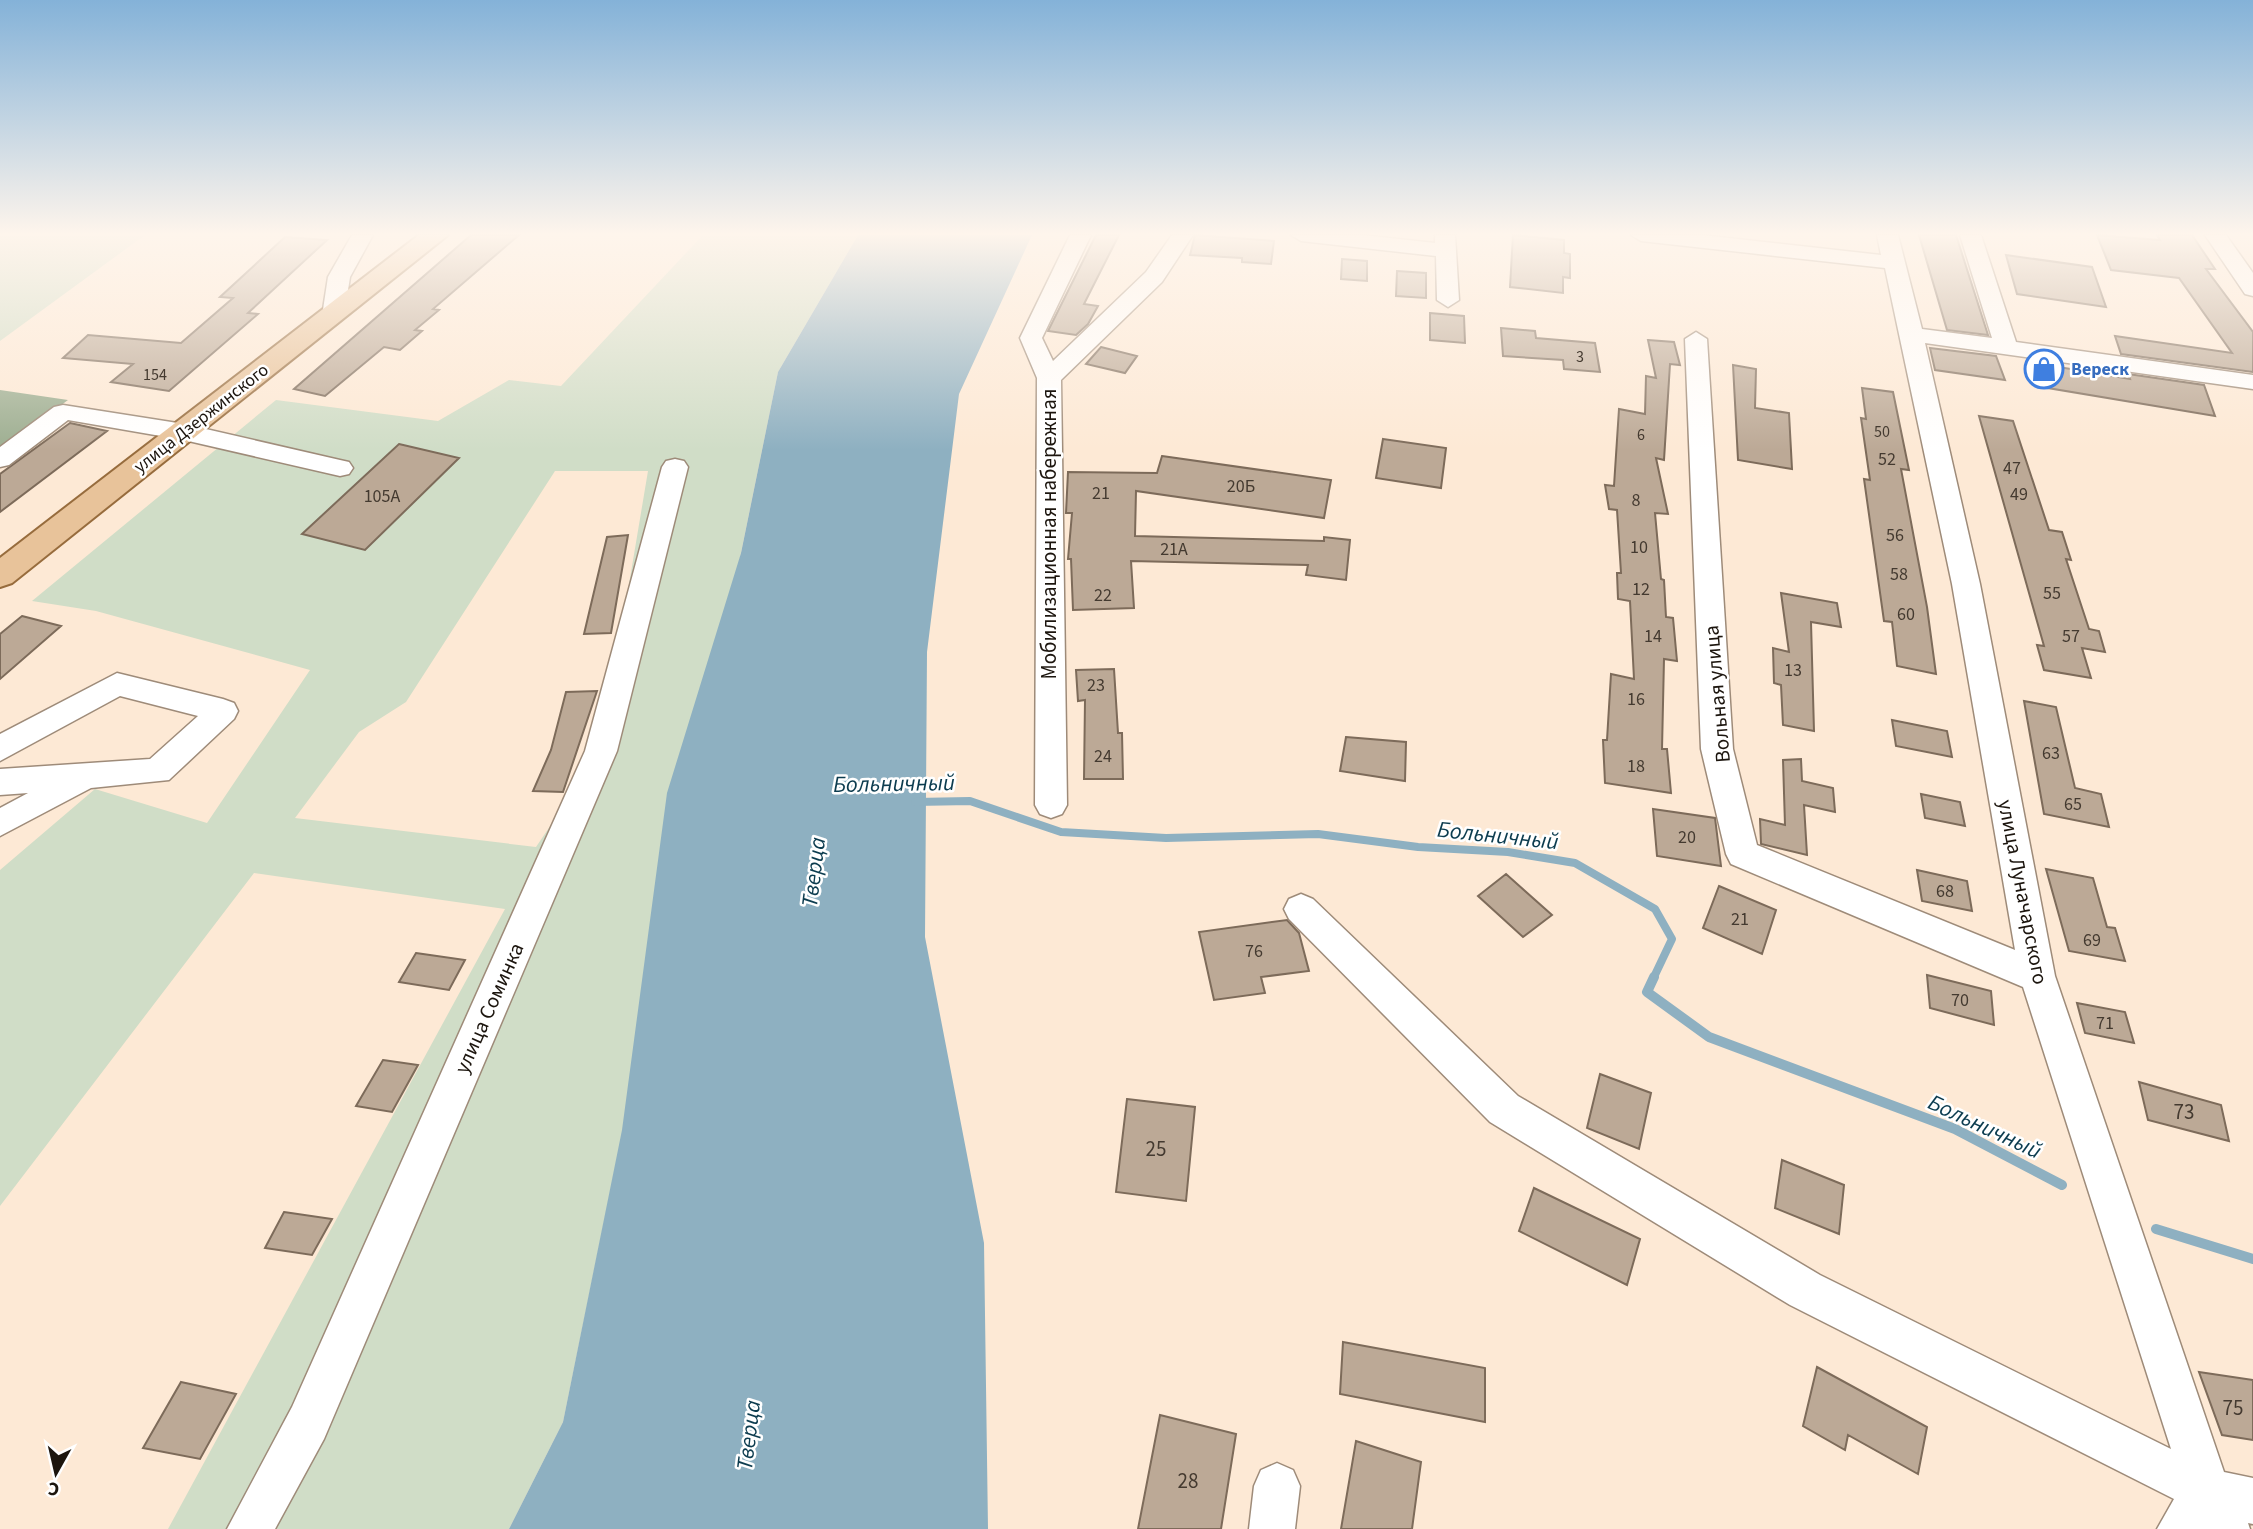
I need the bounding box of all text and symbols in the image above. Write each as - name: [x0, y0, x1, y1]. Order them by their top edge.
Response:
- house number: 3: [1576, 346, 1584, 368]
- shop icon: Вереск: [2023, 348, 2065, 390]
- place label: Вереск: [2071, 357, 2129, 382]
- street label: улица Дзержинского: [129, 358, 274, 479]
- house number: 154: [143, 364, 167, 386]
- street label: Мобилизационная набережная: [1034, 388, 1064, 680]
- house number: 50: [1874, 421, 1890, 443]
- house number: 6: [1637, 424, 1645, 446]
- house number: 52: [1878, 447, 1896, 472]
- house number: 47: [2003, 456, 2021, 481]
- house number: 20Б: [1227, 474, 1255, 499]
- house number: 21: [1092, 481, 1110, 506]
- house number: 49: [2010, 482, 2028, 507]
- house number: 105А: [364, 484, 401, 509]
- house number: 8: [1632, 488, 1641, 513]
- house number: 56: [1886, 523, 1904, 548]
- house number: 10: [1630, 535, 1648, 560]
- house number: 21А: [1160, 537, 1188, 562]
- house number: 58: [1890, 562, 1908, 587]
- house number: 12: [1632, 577, 1650, 602]
- house number: 55: [2043, 581, 2061, 606]
- house number: 22: [1094, 583, 1112, 608]
- house number: 60: [1897, 602, 1915, 627]
- house number: 14: [1644, 624, 1662, 649]
- street label: Вольная улица: [1696, 624, 1738, 764]
- house number: 57: [2062, 624, 2080, 649]
- house number: 13: [1784, 658, 1802, 683]
- house number: 23: [1087, 673, 1105, 698]
- house number: 16: [1627, 687, 1645, 712]
- house number: 63: [2042, 741, 2060, 766]
- house number: 24: [1094, 744, 1112, 769]
- house number: 18: [1627, 754, 1645, 779]
- water label: Больничный: [833, 766, 955, 801]
- house number: 65: [2064, 792, 2082, 817]
- street label: улица Луначарского: [1990, 797, 2056, 987]
- water label: Больничный: [1436, 813, 1560, 858]
- house number: 20: [1678, 825, 1696, 850]
- water label: Тверца: [793, 835, 834, 909]
- house number: 68: [1936, 879, 1954, 904]
- house number: 21: [1731, 907, 1749, 932]
- house number: 69: [2083, 928, 2101, 953]
- street label: улица Соминка: [447, 938, 531, 1078]
- house number: 76: [1245, 939, 1263, 964]
- house number: 70: [1951, 988, 1969, 1013]
- house number: 71: [2096, 1011, 2114, 1036]
- water label: Больничный: [1923, 1086, 2047, 1167]
- house number: 73: [2174, 1097, 2194, 1127]
- house number: 25: [1146, 1134, 1166, 1164]
- house number: 75: [2223, 1393, 2243, 1423]
- water label: Тверца: [728, 1398, 769, 1472]
- north arrow: [21, 1438, 91, 1508]
- house number: 28: [1178, 1466, 1198, 1496]
- text: С: [46, 1474, 61, 1502]

